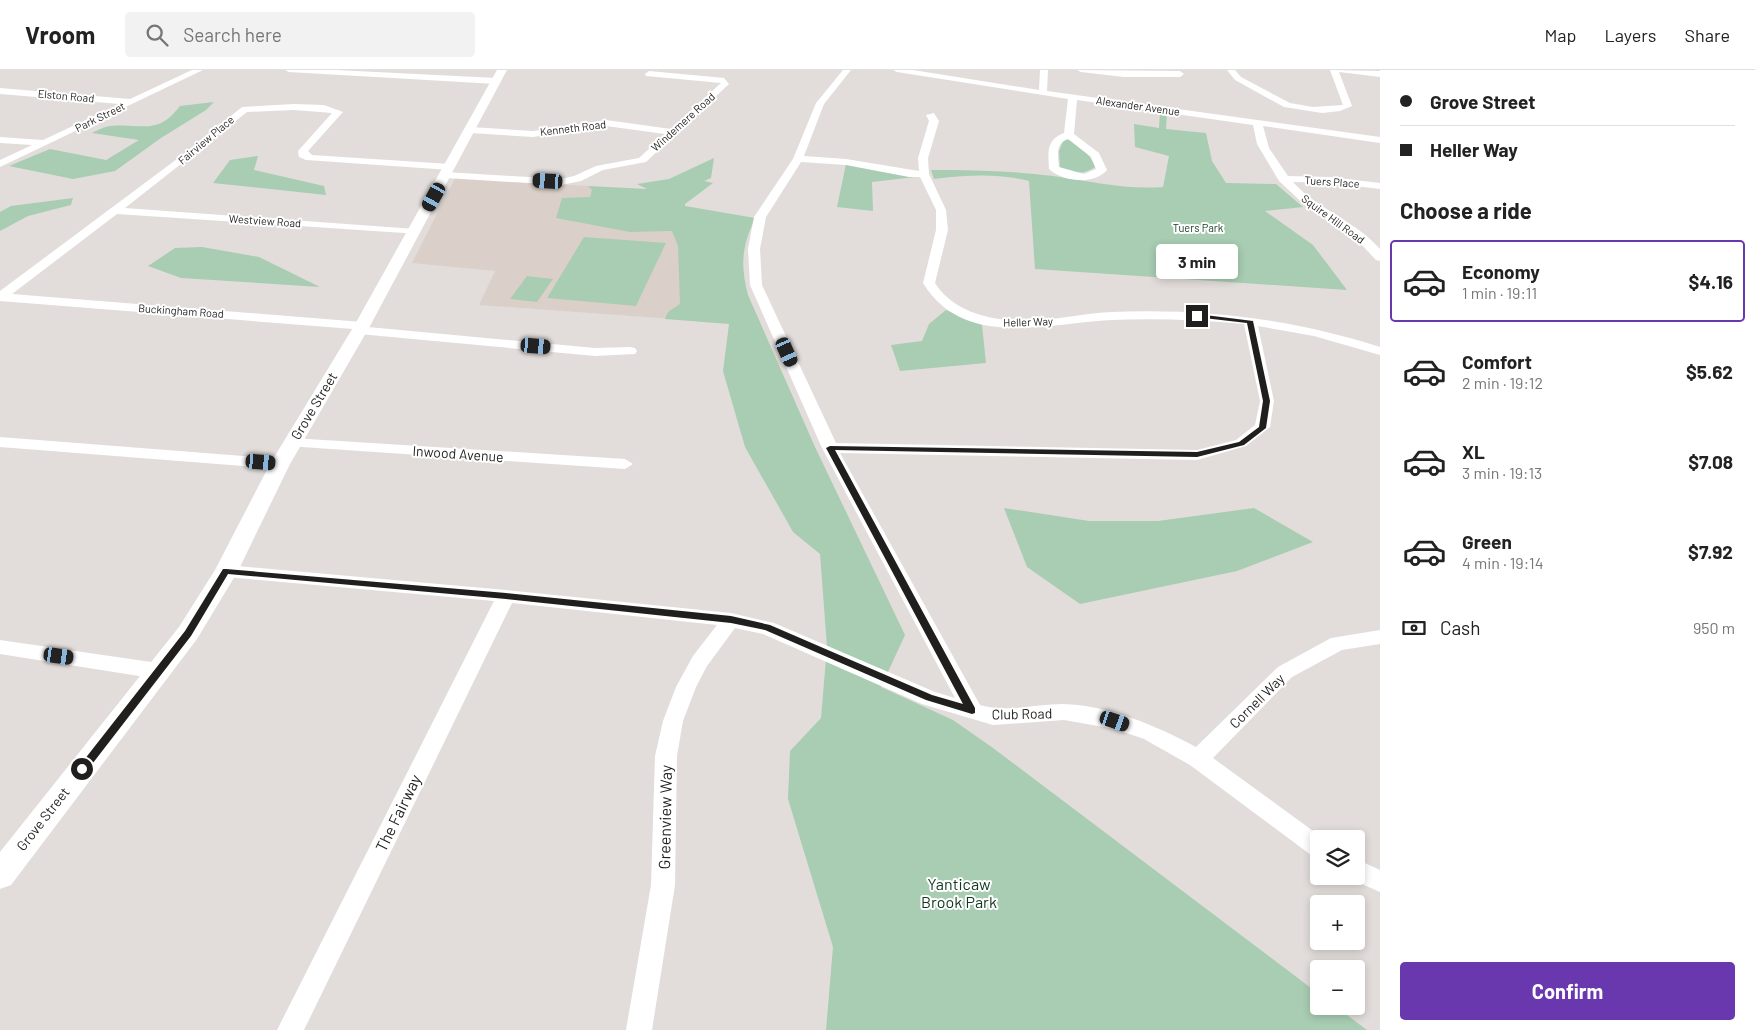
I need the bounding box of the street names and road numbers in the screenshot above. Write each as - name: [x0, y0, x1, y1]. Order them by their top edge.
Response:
- street label: Elston Road: [37, 87, 95, 104]
- street label: Windemere Road: [648, 90, 717, 154]
- street label: Alexander Avenue: [1095, 93, 1181, 118]
- street label: Park Street: [73, 99, 127, 134]
- street label: Fairview Place: [175, 112, 236, 167]
- street label: Kenneth Road: [539, 117, 607, 138]
- street label: Tuers Place: [1304, 173, 1360, 190]
- street label: Squire Hill Road: [1299, 191, 1367, 246]
- street label: Westview Road: [228, 211, 302, 230]
- street label: Buckingham Road: [138, 301, 224, 320]
- street label: Heller Way: [1003, 314, 1053, 329]
- street label: Grove Street: [287, 369, 340, 443]
- street label: Inwood Avenue: [412, 442, 504, 465]
- street label: Cornell Way: [1226, 669, 1288, 732]
- street label: Club Road: [992, 704, 1052, 723]
- street label: Greenview Way: [654, 764, 675, 869]
- street label: The Fairway: [371, 771, 425, 854]
- street label: Grove Street: [13, 784, 73, 854]

